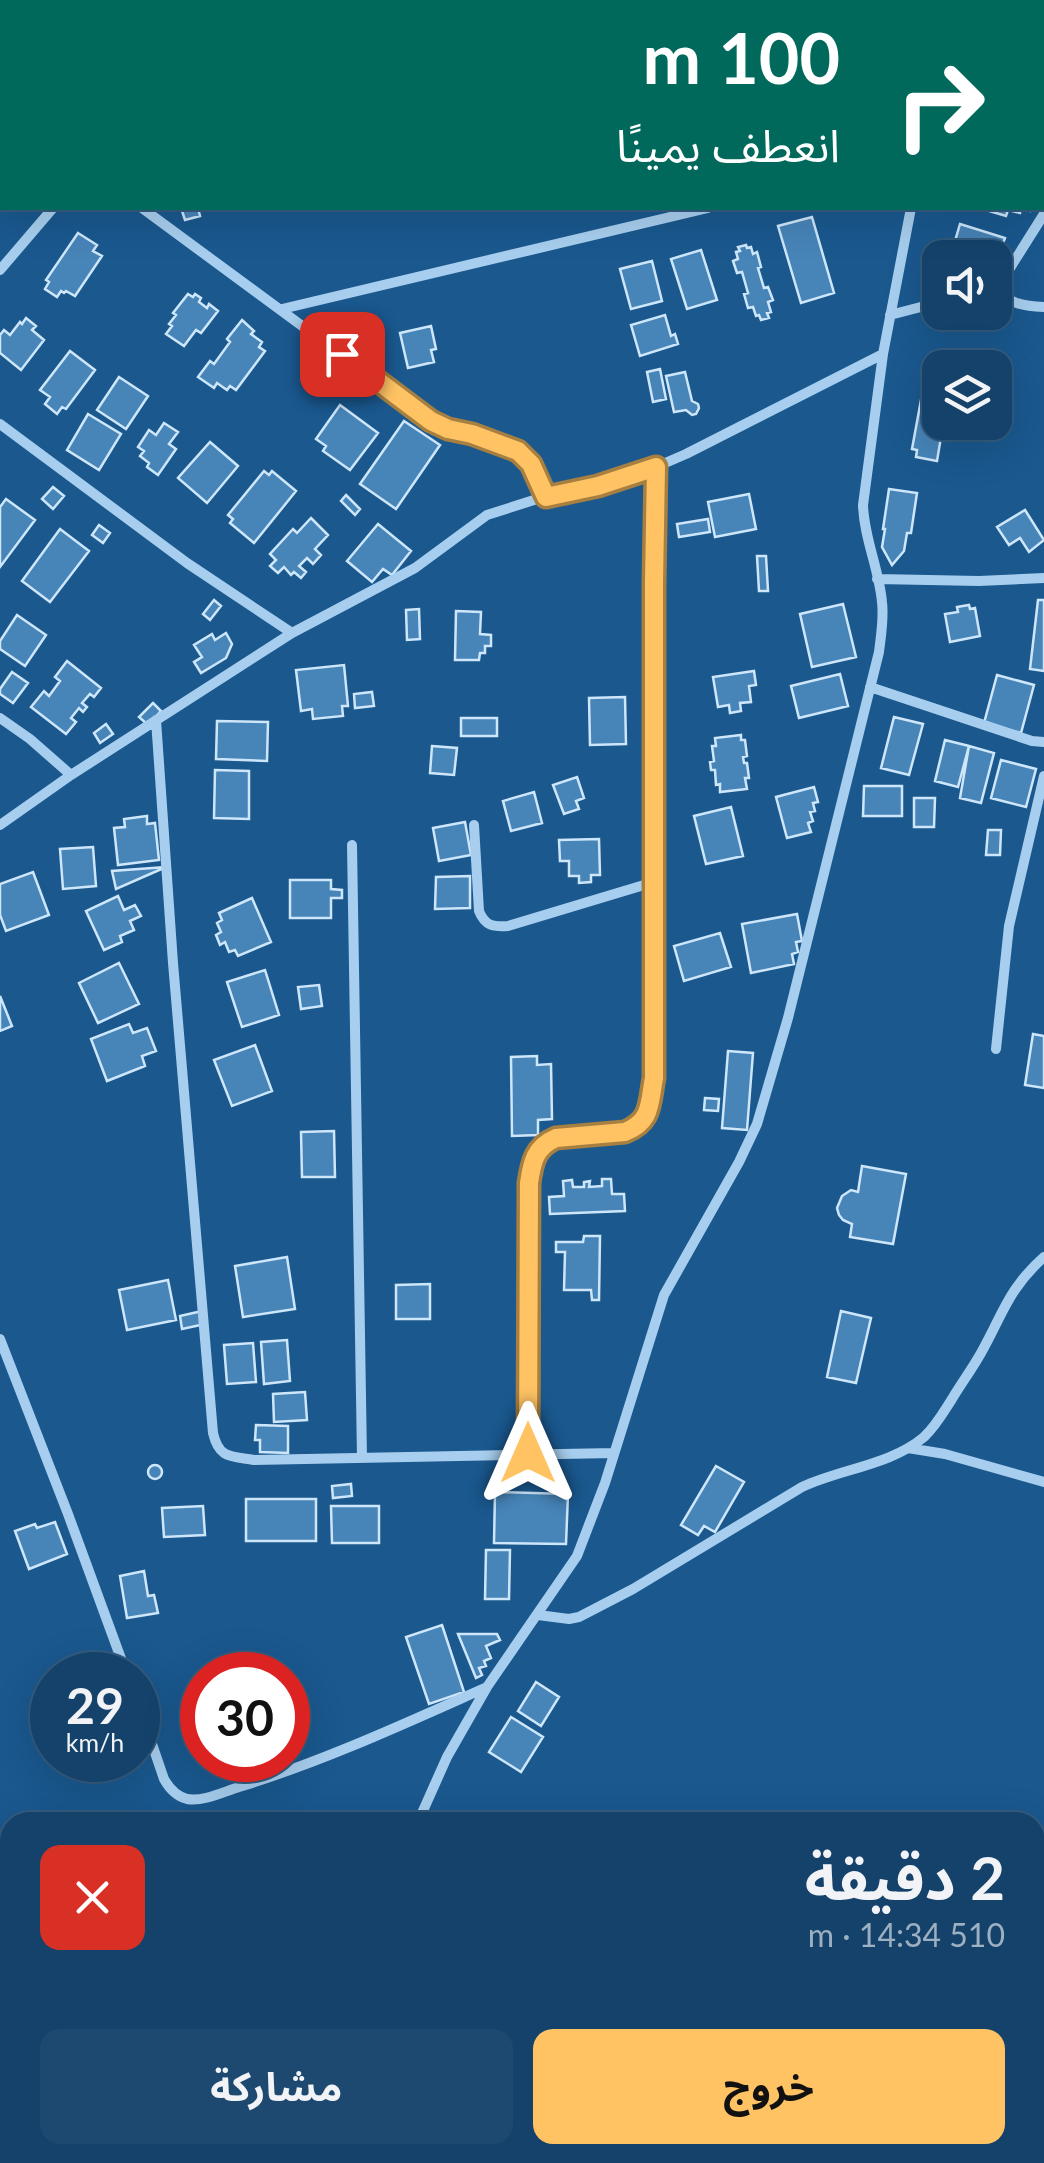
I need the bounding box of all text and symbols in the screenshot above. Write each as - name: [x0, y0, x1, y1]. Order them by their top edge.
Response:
- text: 100 m: [643, 15, 840, 99]
- icon: right: [875, 40, 1005, 170]
- text: انعطف يمينًا: [616, 118, 840, 172]
- map controls: [922, 240, 1012, 440]
- button: sound: [922, 240, 1012, 330]
- pin: [300, 312, 385, 397]
- icon: arrive: [315, 327, 370, 382]
- button: layers: [922, 350, 1012, 440]
- position arrow: [476, 1401, 580, 1505]
- speed limit sign: 30: [180, 1652, 310, 1782]
- text: 29: [66, 1675, 124, 1735]
- text: km/h: [66, 1727, 124, 1757]
- text: 2 دقيقة: [805, 1841, 1005, 1913]
- button: close: [40, 1845, 145, 1950]
- text: 510 m · 14:34: [808, 1915, 1005, 1954]
- button: مشاركة: [40, 2029, 513, 2144]
- button: خروج: [533, 2029, 1005, 2144]

